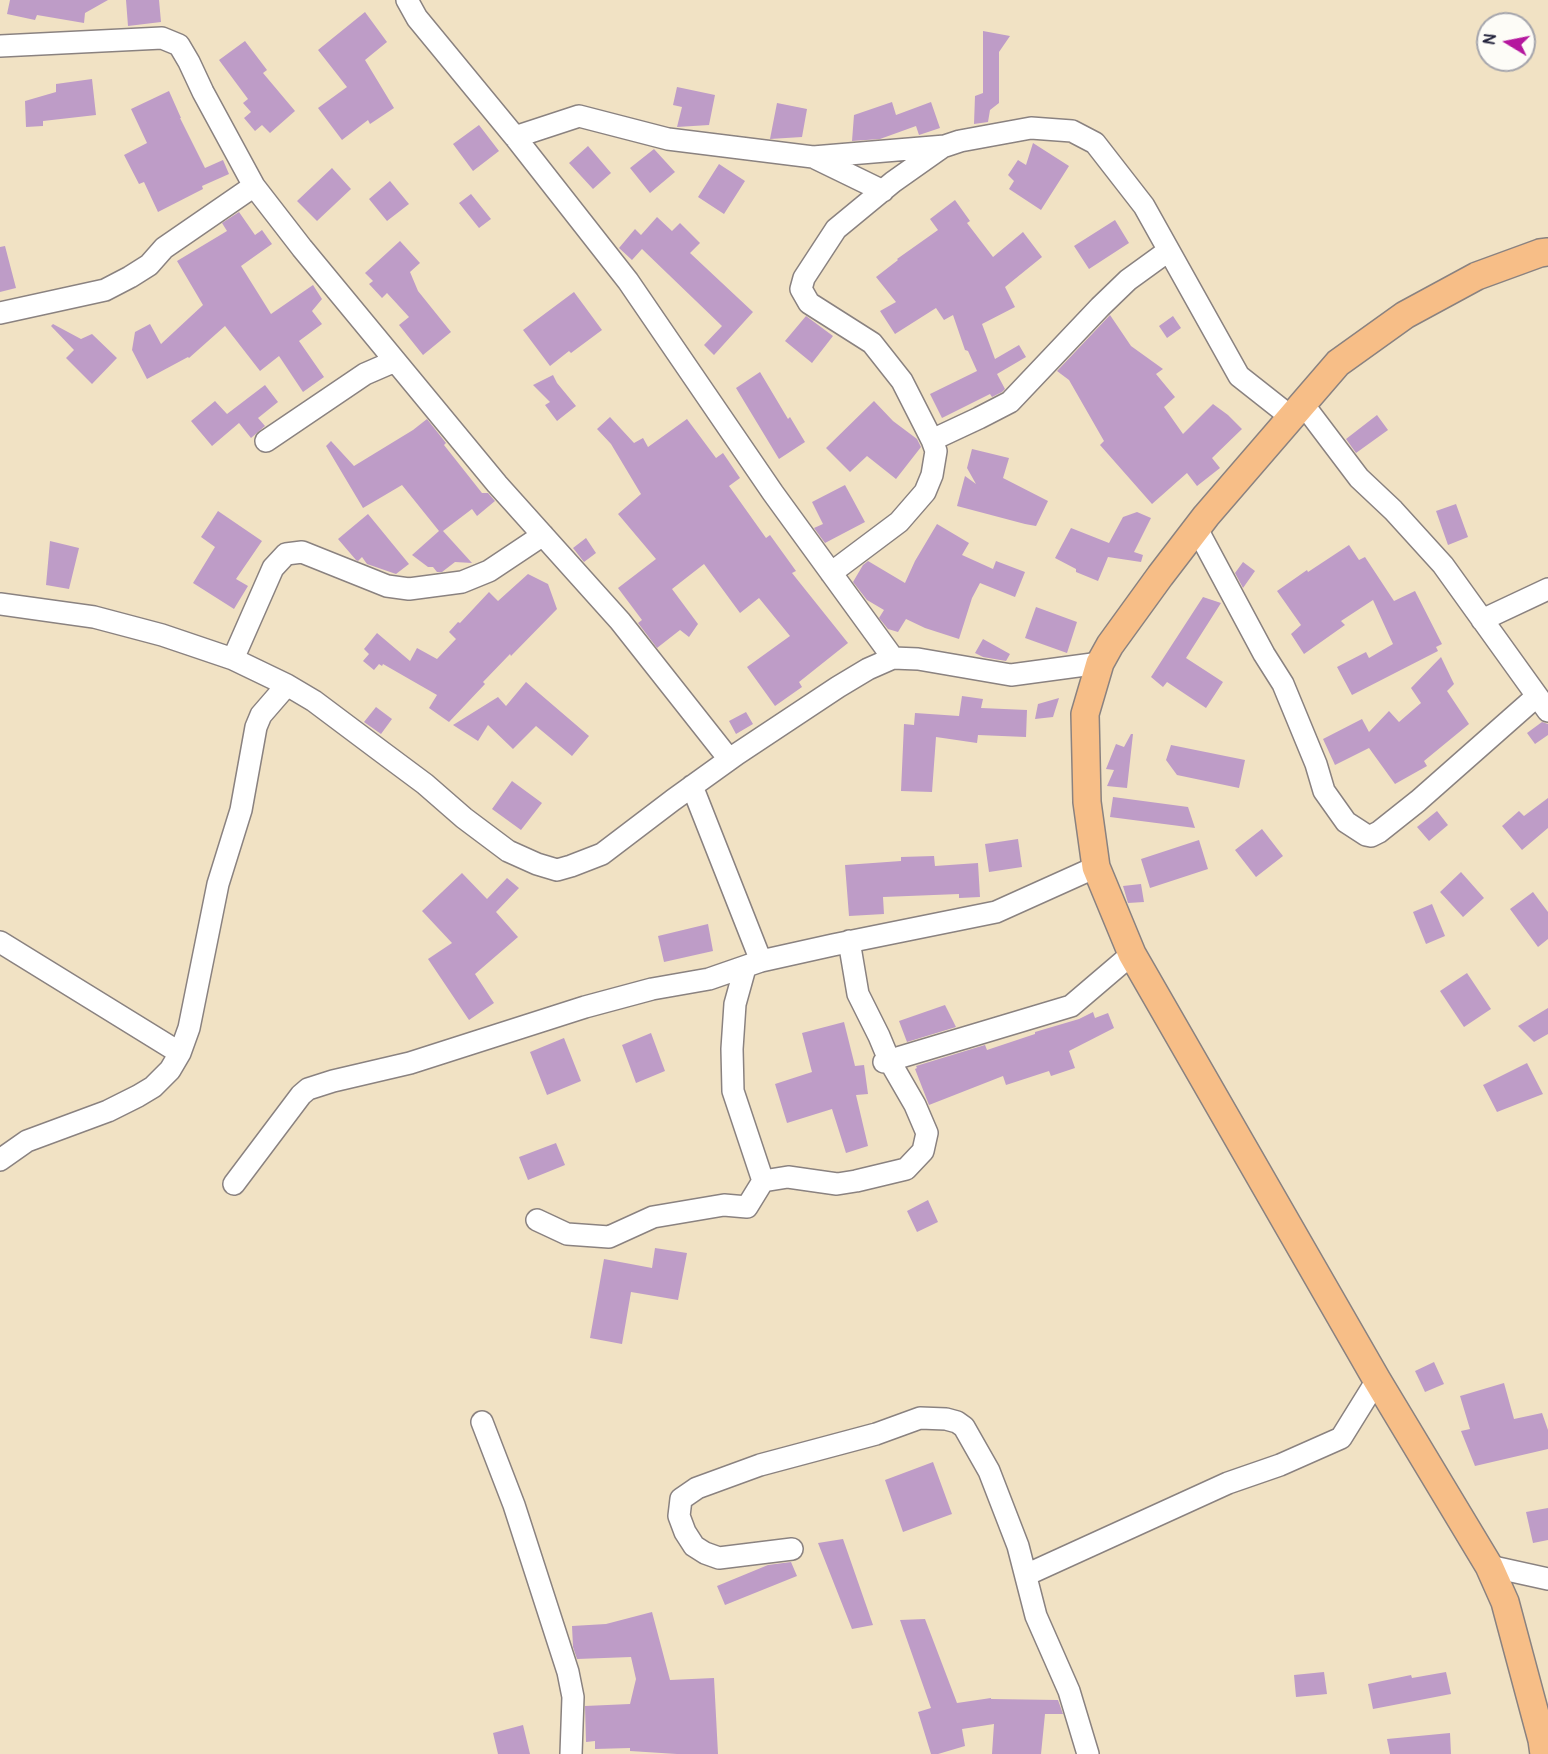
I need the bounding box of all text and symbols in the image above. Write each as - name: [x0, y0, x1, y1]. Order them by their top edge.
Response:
- north arrow: [1476, 12, 1536, 72]
- text: N: [1479, 32, 1501, 46]

